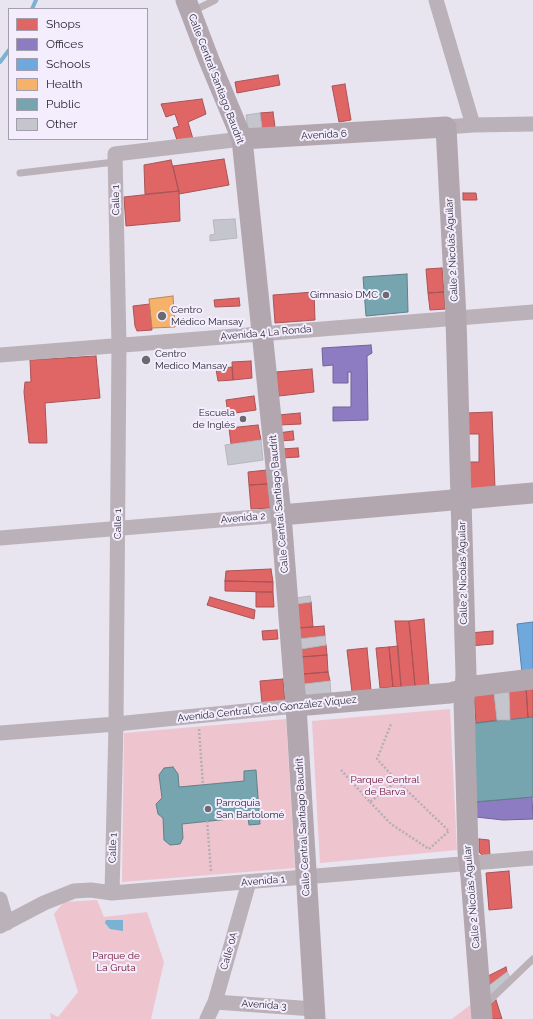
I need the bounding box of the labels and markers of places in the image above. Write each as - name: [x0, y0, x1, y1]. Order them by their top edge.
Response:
- place label: Gimnasio DMC: [310, 289, 378, 301]
- marker: Gimnasio DMC: [381, 290, 391, 300]
- place label: Centro Médico Mansay: [171, 304, 243, 328]
- marker: Centro Médico Mansay: [156, 310, 168, 322]
- place label: Centro Medico Mansay: [155, 348, 227, 372]
- marker: Centro Medico Mansay: [140, 354, 152, 366]
- place label: Escuela de Inglés: [192, 407, 235, 430]
- marker: Escuela de Inglés: [238, 414, 248, 424]
- place label: Parroquia San Bartolomé: [216, 797, 284, 820]
- marker: Parroquia San Bartolomé: [203, 804, 213, 814]

